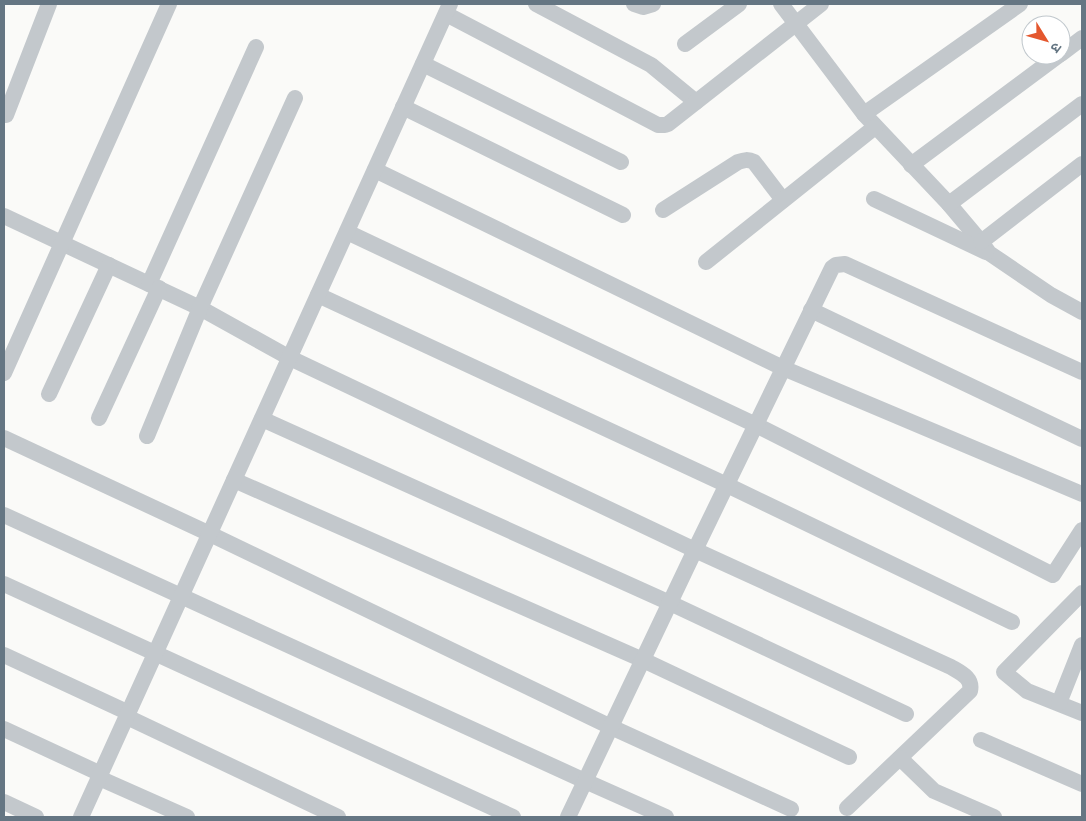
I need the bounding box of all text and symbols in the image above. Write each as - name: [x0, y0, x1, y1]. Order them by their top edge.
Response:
- north arrow: [1021, 15, 1071, 65]
- text: उ: [1046, 39, 1065, 57]

